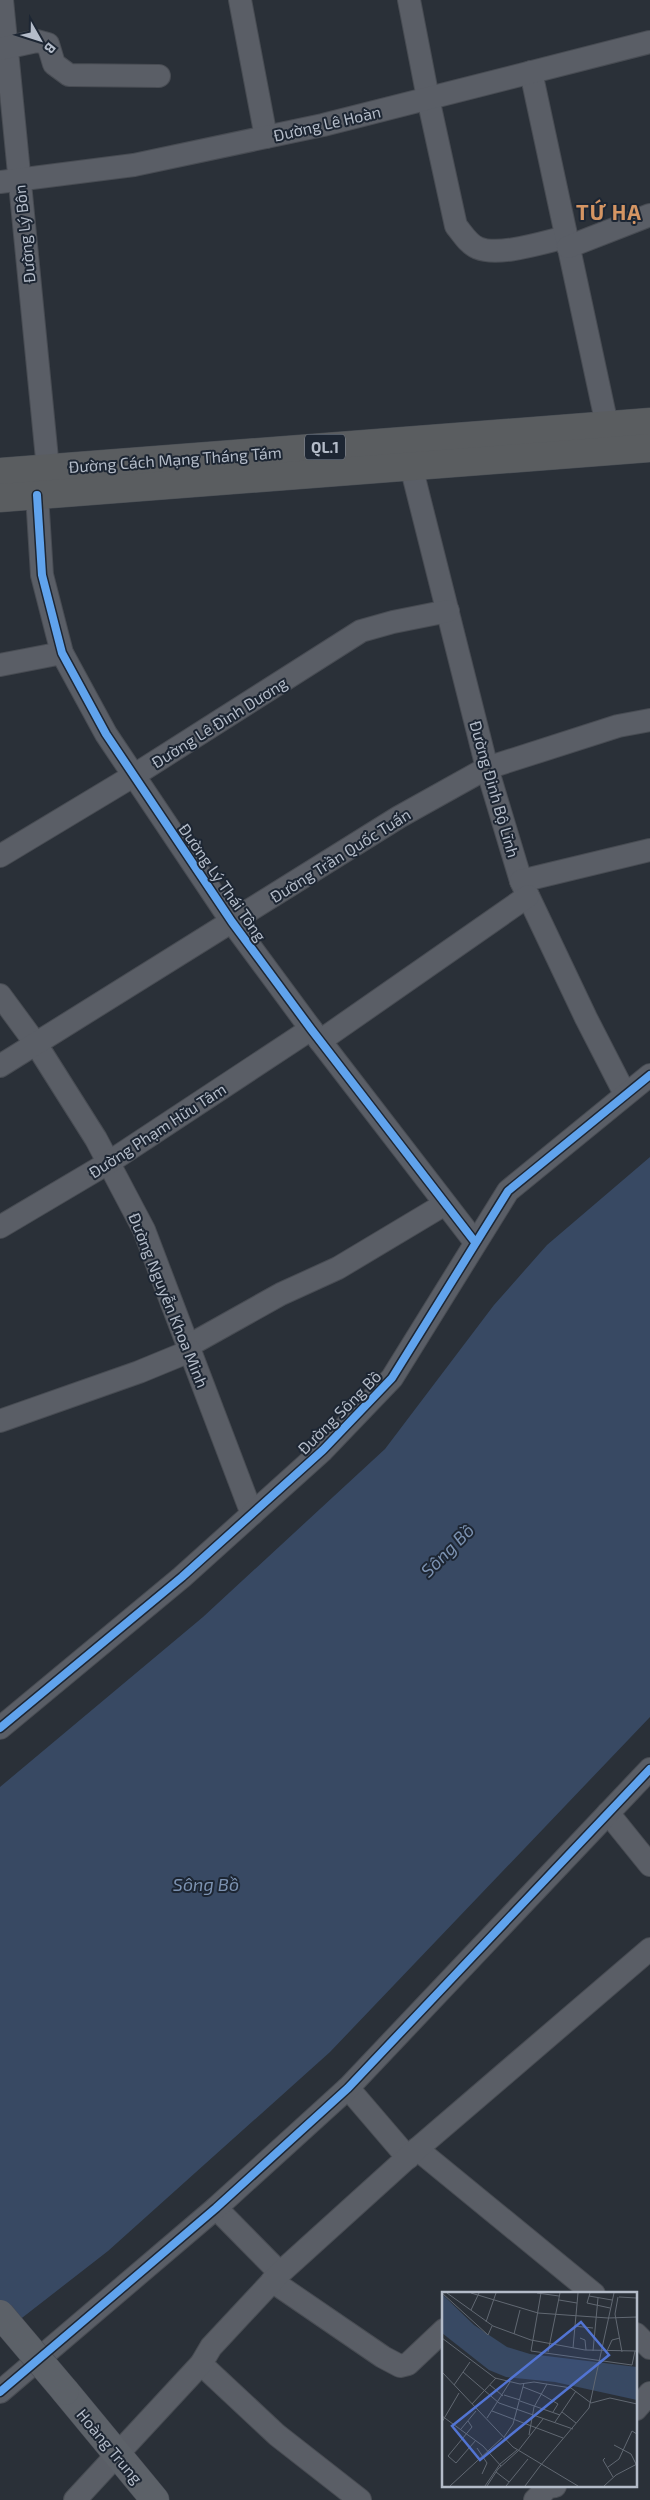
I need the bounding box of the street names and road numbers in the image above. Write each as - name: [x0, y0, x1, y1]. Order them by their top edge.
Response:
- street label: Đường Lê Hoàn: [272, 101, 382, 145]
- street label: Đường Lý Bôn: [9, 184, 39, 284]
- road number: QL.1: [305, 434, 345, 460]
- street label: Đường Cách Mạng Tháng Tám: [68, 442, 282, 476]
- street label: Đường Lê Đình Dương: [148, 673, 290, 771]
- street label: Đường Đinh Bộ Lĩnh: [466, 718, 524, 860]
- street label: Đường Trần Quốc Tuấn: [266, 804, 414, 907]
- street label: Đường Lý Thái Tông: [175, 820, 271, 944]
- street label: Đường Phạm Hữu Tâm: [85, 1079, 229, 1181]
- street label: Đường Nguyễn Khoa Minh: [125, 1210, 213, 1390]
- street label: Đường Sông Bồ: [293, 1366, 385, 1458]
- street label: Hoàng Trung: [73, 2405, 147, 2487]

